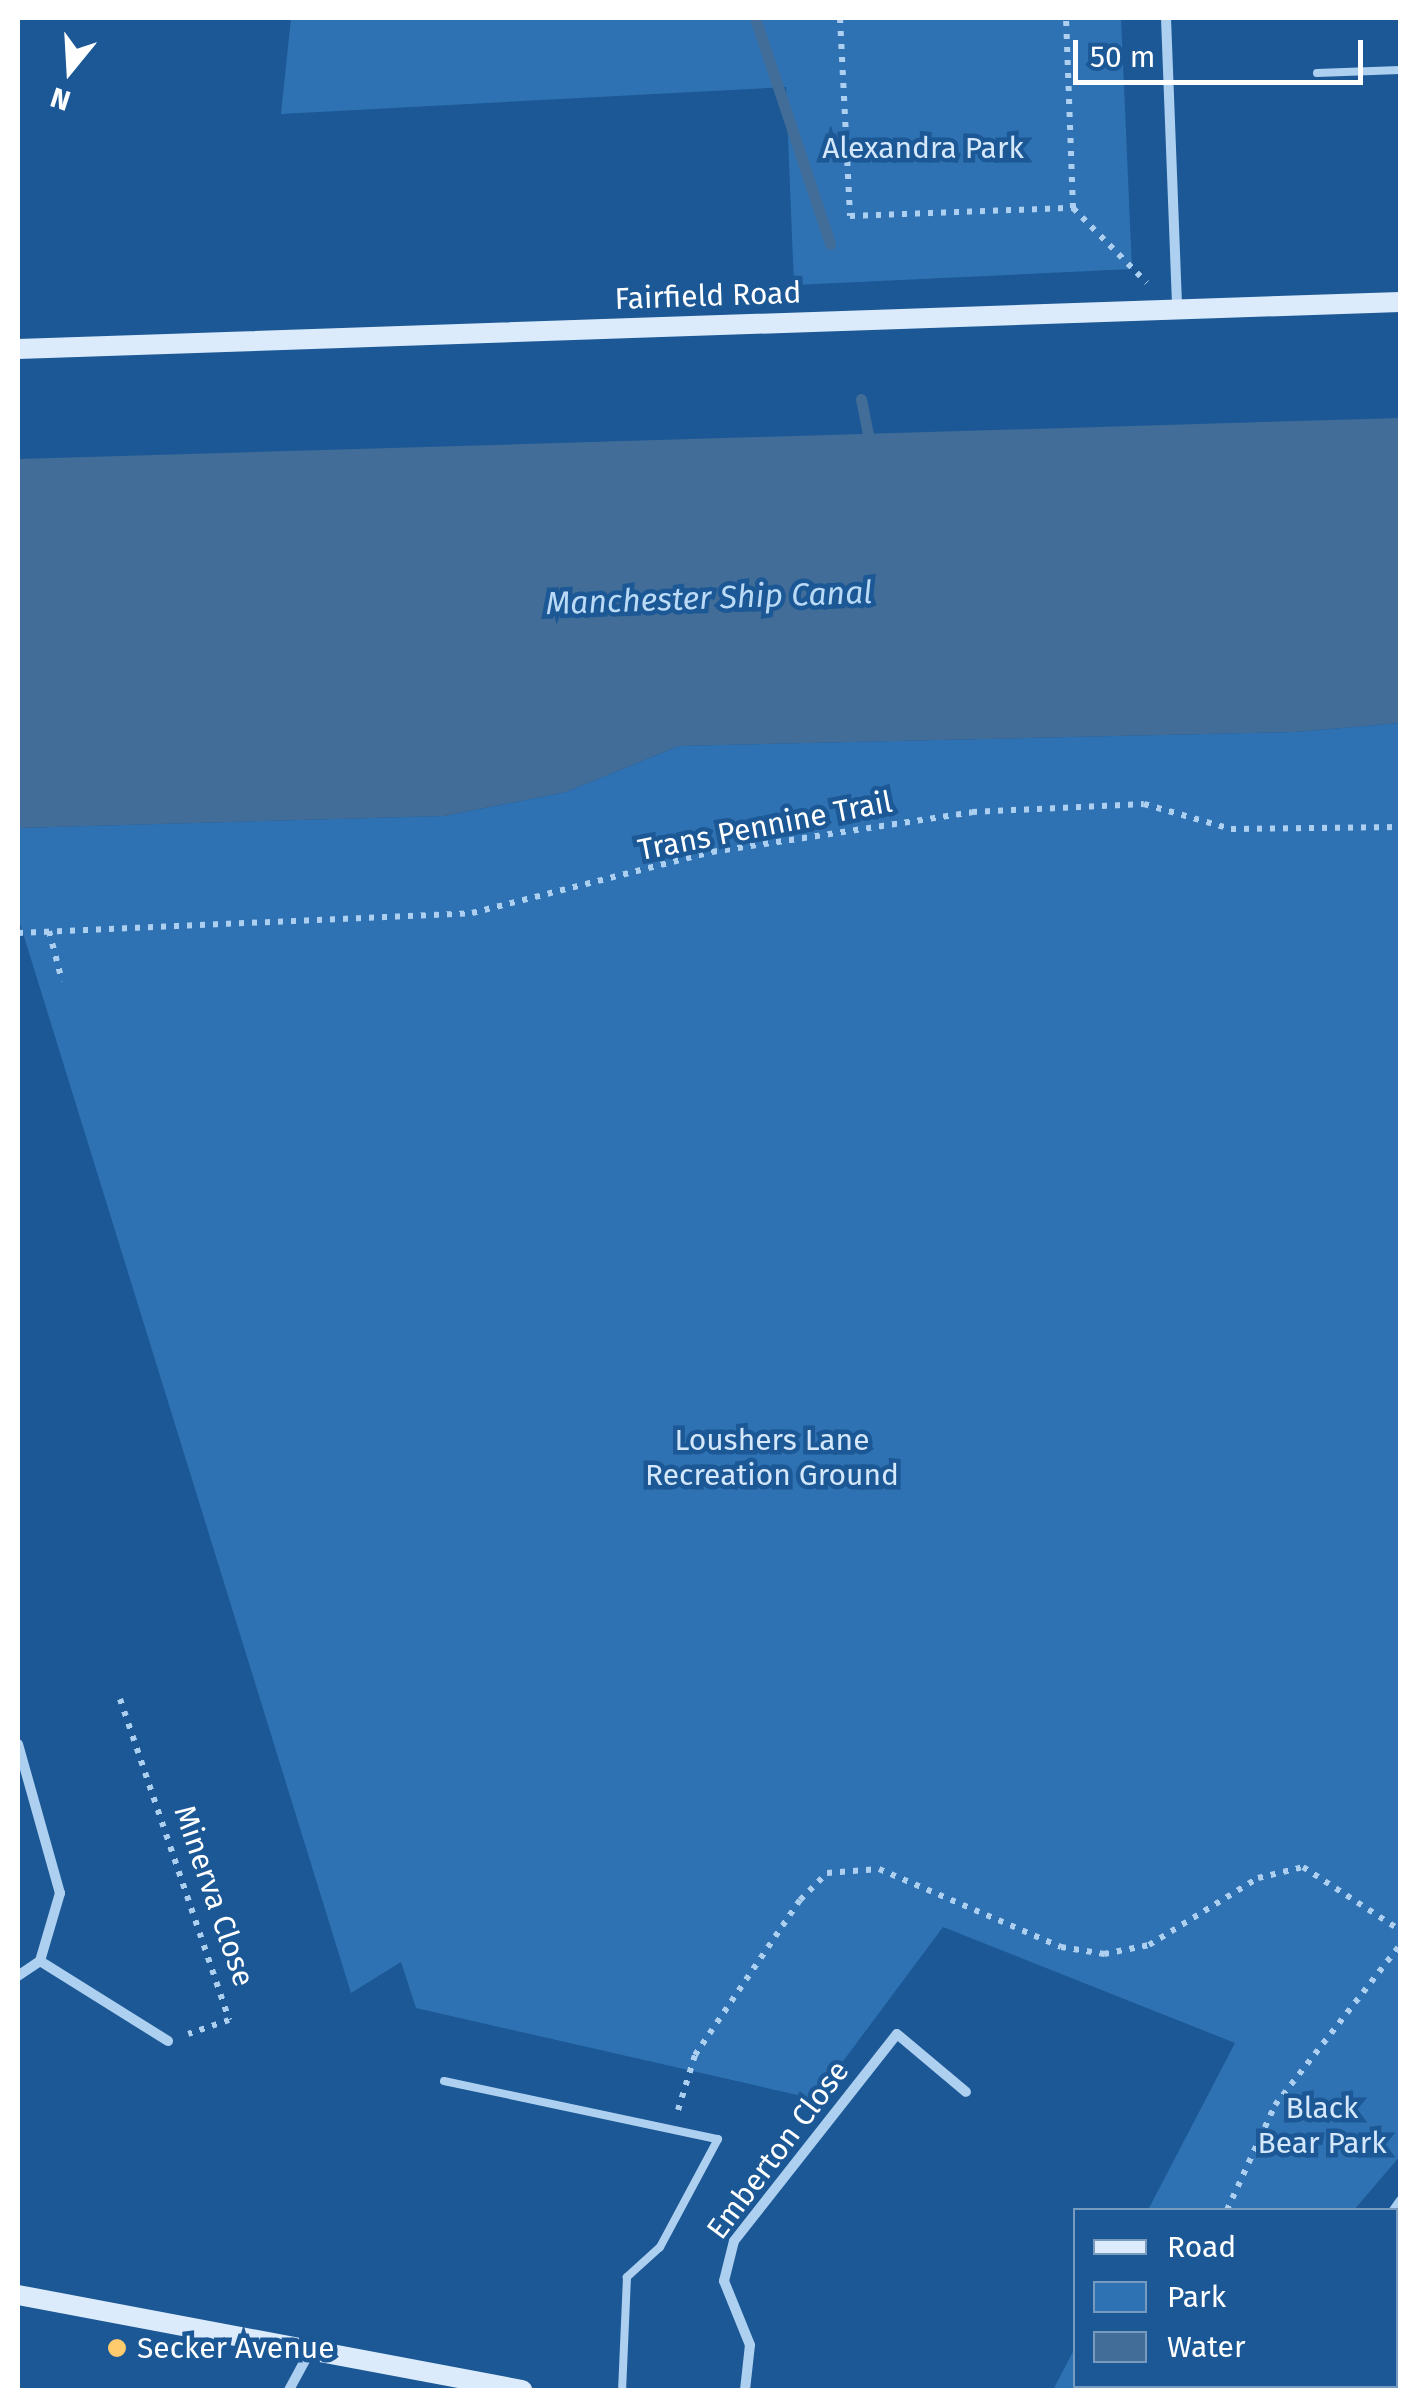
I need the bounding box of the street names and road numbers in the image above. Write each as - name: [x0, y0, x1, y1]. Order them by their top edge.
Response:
- street label: Fairfield Road: [614, 275, 802, 317]
- street label: Trans Pennine Trail: [635, 784, 895, 868]
- street label: Minerva Close: [166, 1801, 262, 1991]
- street label: Emberton Close: [699, 2054, 857, 2246]

